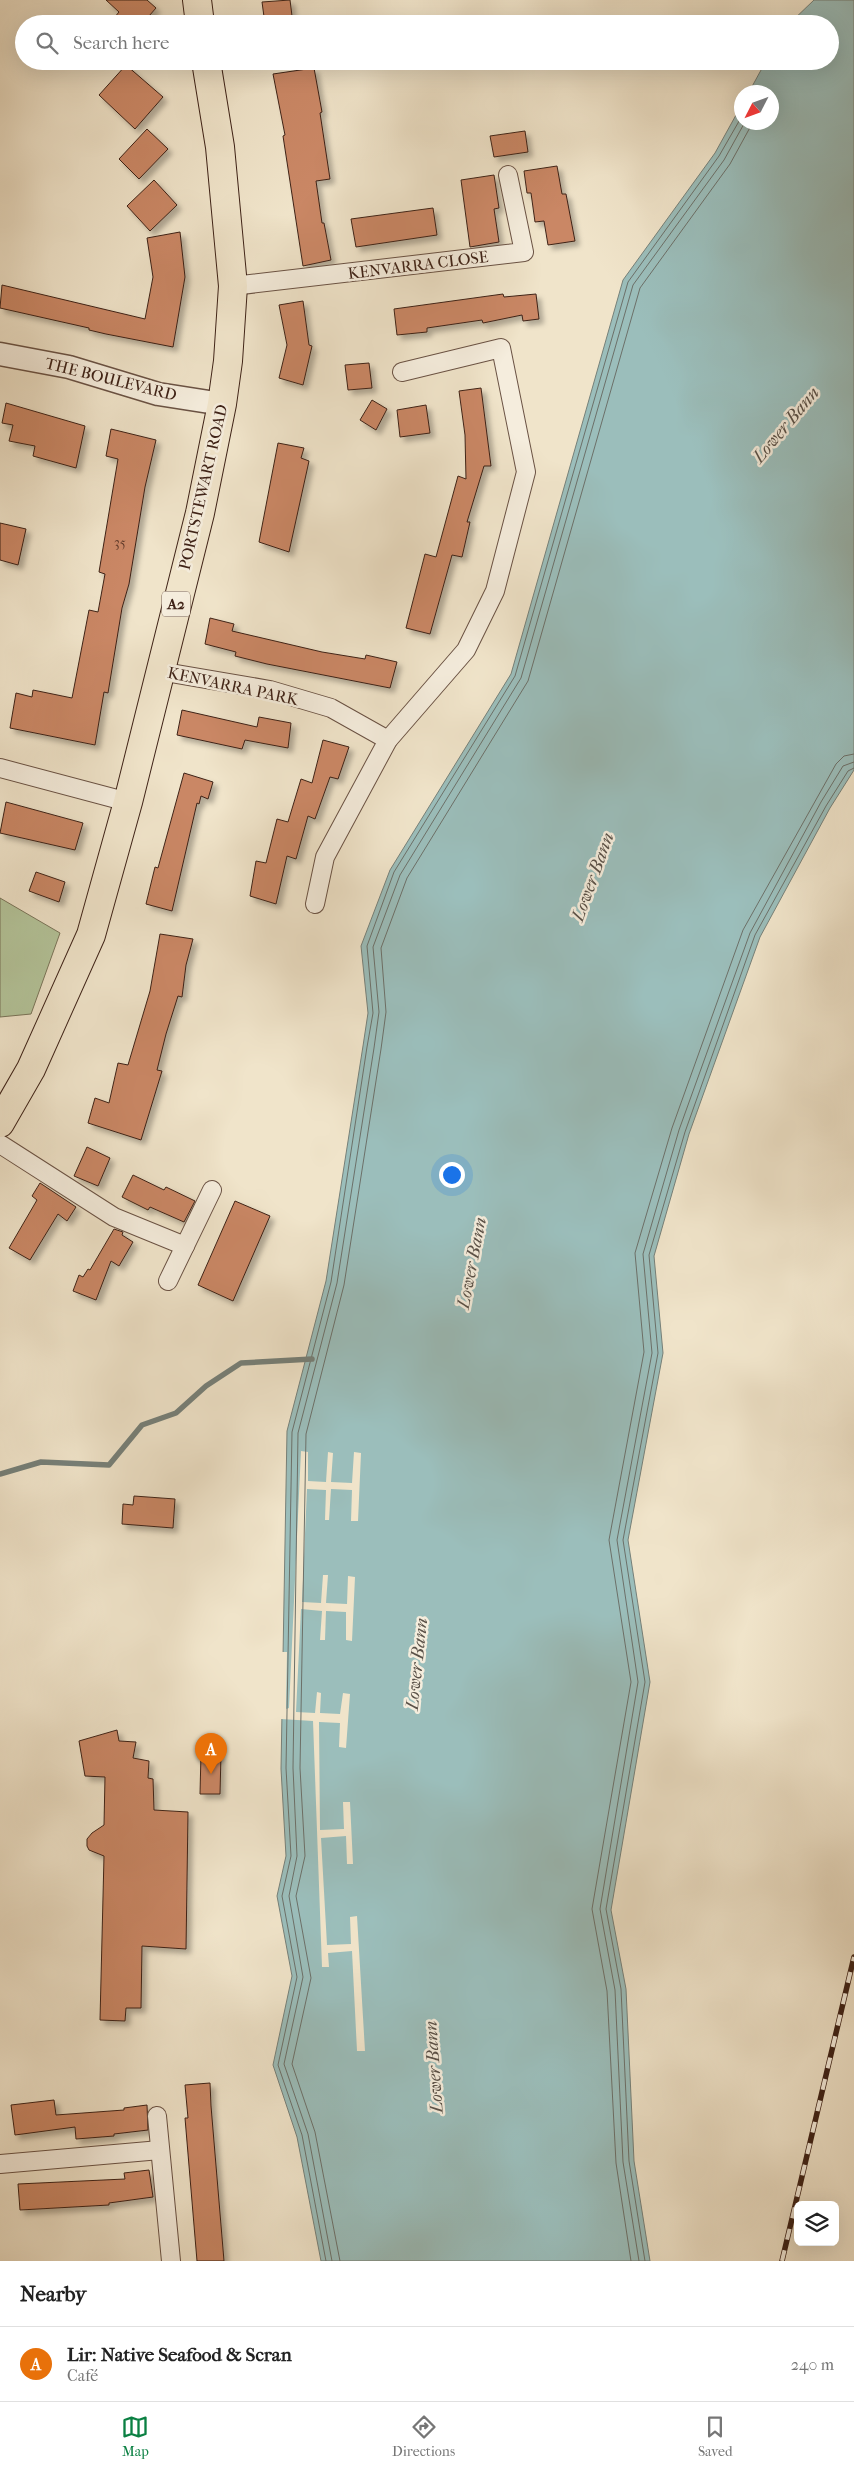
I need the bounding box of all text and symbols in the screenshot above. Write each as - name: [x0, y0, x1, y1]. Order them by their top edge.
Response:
- search box: [15, 15, 839, 70]
- icon: search: [33, 29, 61, 57]
- text: Search here: [73, 32, 169, 54]
- north arrow: [734, 85, 779, 130]
- street label: KENVARRA CLOSE: [347, 247, 490, 283]
- street label: THE BOULEVARD: [43, 353, 179, 405]
- water label: Lower Bann: [747, 383, 824, 469]
- street label: PORTSTEWART ROAD: [175, 402, 231, 572]
- house number: 35: [114, 534, 126, 551]
- road number: A2: [162, 592, 190, 616]
- street label: KENVARRA PARK: [166, 663, 301, 709]
- water label: Lower Bann: [567, 830, 619, 926]
- your location: [439, 1162, 465, 1188]
- water label: Lower Bann: [452, 1216, 491, 1312]
- water label: Lower Bann: [402, 1617, 432, 1713]
- pin: A: [195, 1733, 227, 1774]
- water label: Lower Bann: [420, 2020, 448, 2116]
- map controls: [794, 2201, 839, 2246]
- button: layers: [794, 2201, 839, 2246]
- text: Nearby: [20, 2282, 86, 2306]
- text: Lir: Native Seafood & Scran: [67, 2344, 292, 2366]
- text: A: [31, 2355, 41, 2374]
- text: 240 m: [791, 2355, 834, 2374]
- text: Café: [67, 2366, 98, 2385]
- tab: Map: [121, 2413, 149, 2460]
- tab: Directions: [392, 2413, 455, 2460]
- tab: Saved: [698, 2413, 733, 2460]

